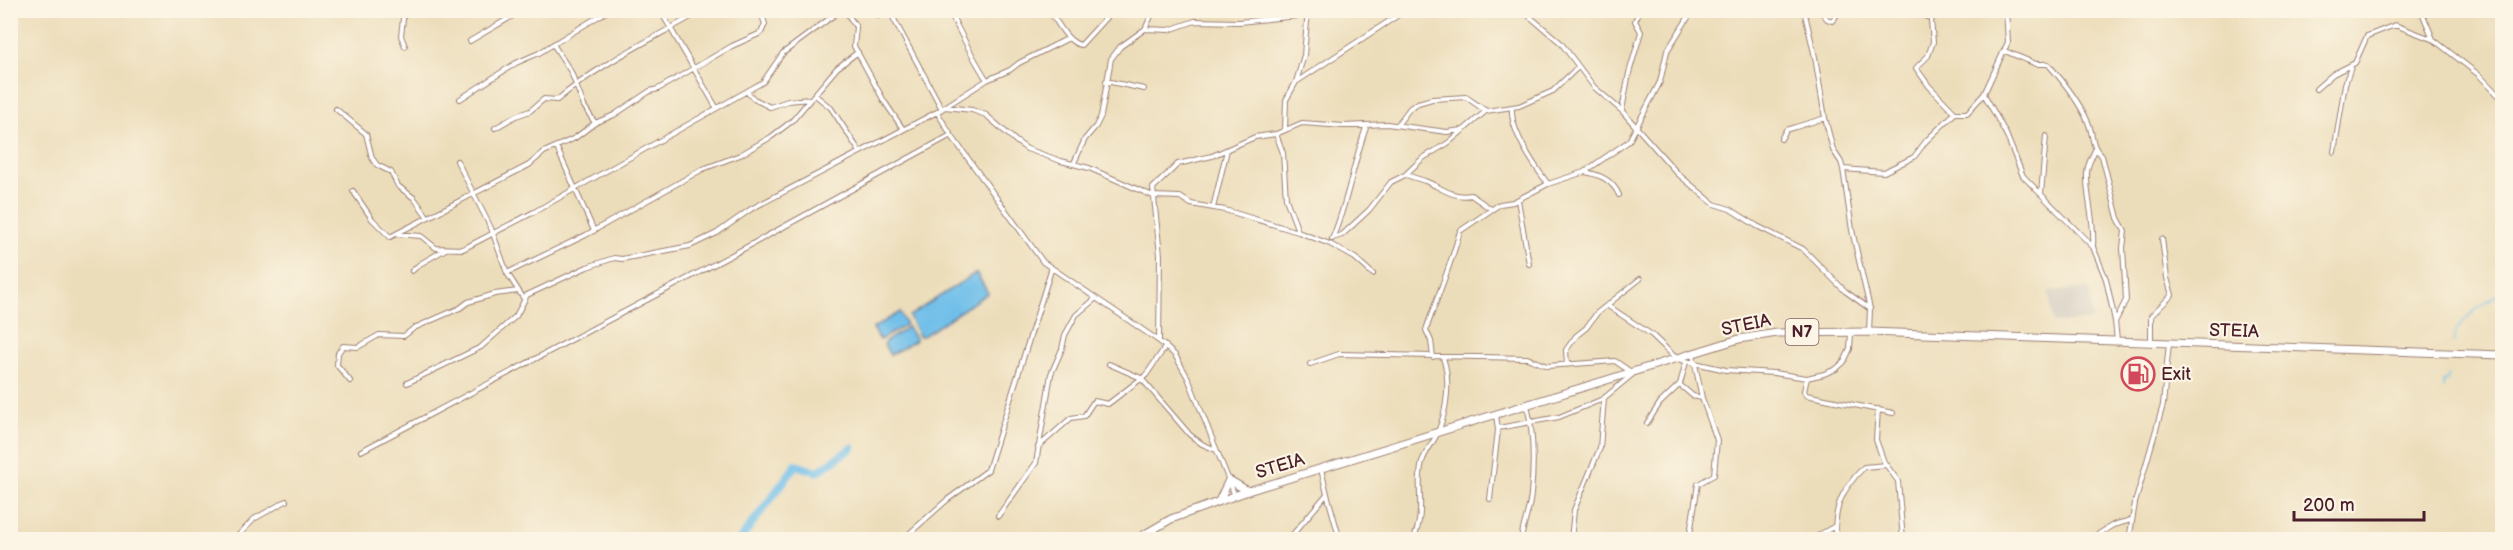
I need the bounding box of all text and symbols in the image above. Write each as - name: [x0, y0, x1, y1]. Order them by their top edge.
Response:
- street label: STEIA: [1719, 310, 1773, 340]
- road number: N7: [1786, 319, 1818, 345]
- street label: STEIA: [2209, 320, 2259, 342]
- fuel station icon: Exit: [2120, 356, 2156, 392]
- place label: Exit: [2161, 364, 2191, 385]
- street label: STEIA: [1253, 449, 1307, 483]
- scale bar: [2294, 484, 2424, 522]
- text: 200 m: [2303, 495, 2355, 516]

